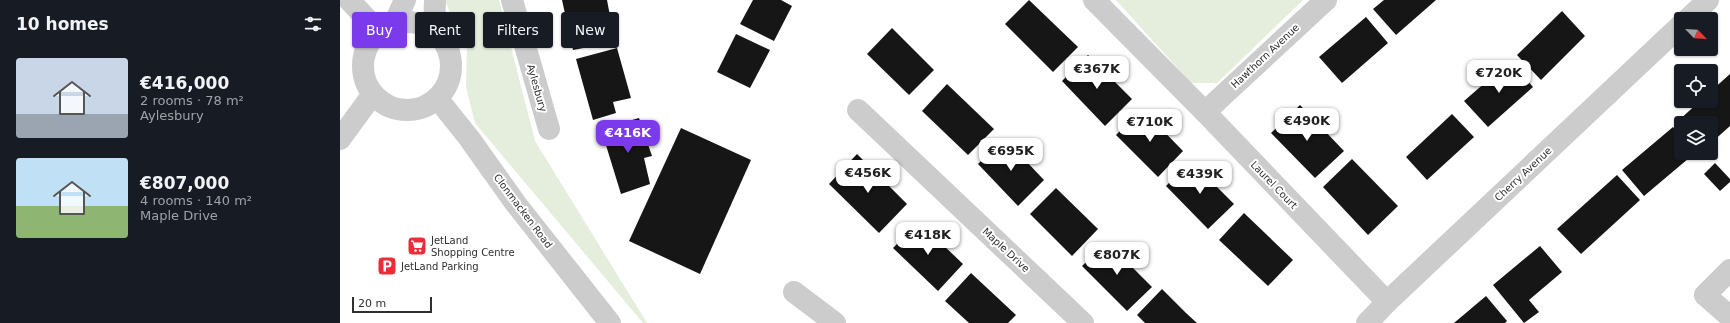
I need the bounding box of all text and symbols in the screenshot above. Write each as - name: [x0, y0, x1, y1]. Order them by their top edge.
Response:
- chip: Buy: [352, 12, 407, 48]
- chip: Rent: [415, 12, 475, 48]
- chip: Filters: [483, 12, 553, 48]
- chip: New: [561, 12, 619, 48]
- north arrow: [1674, 12, 1718, 56]
- map controls: [1674, 12, 1718, 160]
- icon: filters: [302, 13, 324, 35]
- text: 10 homes: [16, 14, 109, 34]
- street label: Hawthorn Avenue: [1229, 22, 1301, 90]
- pin: €367K: [1069, 56, 1125, 90]
- pin: €720K: [1471, 60, 1527, 94]
- text: €367K: [1074, 61, 1120, 76]
- street label: Aylesbury: [525, 63, 549, 113]
- button: locate: [1674, 64, 1718, 108]
- text: €720K: [1476, 65, 1522, 80]
- text: €416,000: [140, 73, 229, 93]
- icon: home: [48, 74, 96, 122]
- text: 2 rooms · 78 m²: [140, 93, 244, 108]
- text: Aylesbury: [140, 108, 204, 123]
- pin: €490K: [1279, 108, 1335, 142]
- pin: €710K: [1122, 109, 1178, 143]
- text: €490K: [1284, 113, 1330, 128]
- text: €710K: [1127, 114, 1173, 129]
- button: layers: [1674, 116, 1718, 160]
- pin: €416K: [600, 120, 656, 154]
- text: €416K: [605, 125, 651, 140]
- pin: €695K: [983, 138, 1039, 172]
- text: €695K: [988, 143, 1034, 158]
- street label: Cherry Avenue: [1492, 145, 1554, 203]
- street label: Laurel Court: [1249, 159, 1299, 211]
- pin: €456K: [840, 160, 896, 194]
- pin: €439K: [1172, 161, 1228, 195]
- text: €456K: [845, 165, 891, 180]
- text: €439K: [1177, 166, 1223, 181]
- street label: Clonmacken Road: [492, 172, 554, 250]
- text: €807,000: [140, 173, 229, 193]
- icon: home: [48, 174, 96, 222]
- text: 4 rooms · 140 m²: [140, 193, 252, 208]
- text: Maple Drive: [140, 208, 218, 223]
- pin: €418K: [900, 222, 956, 256]
- street label: Maple Drive: [980, 226, 1032, 274]
- text: €418K: [905, 227, 951, 242]
- supermarket icon: JetLand Shopping Centre: [406, 235, 428, 257]
- place label: JetLand Shopping Centre: [430, 235, 515, 258]
- pin: €807K: [1089, 242, 1145, 276]
- text: €807K: [1094, 247, 1140, 262]
- parking icon: JetLand Parking: [376, 255, 398, 277]
- place label: JetLand Parking: [400, 261, 479, 272]
- scale bar: [352, 295, 432, 314]
- text: 20 m: [358, 297, 386, 310]

